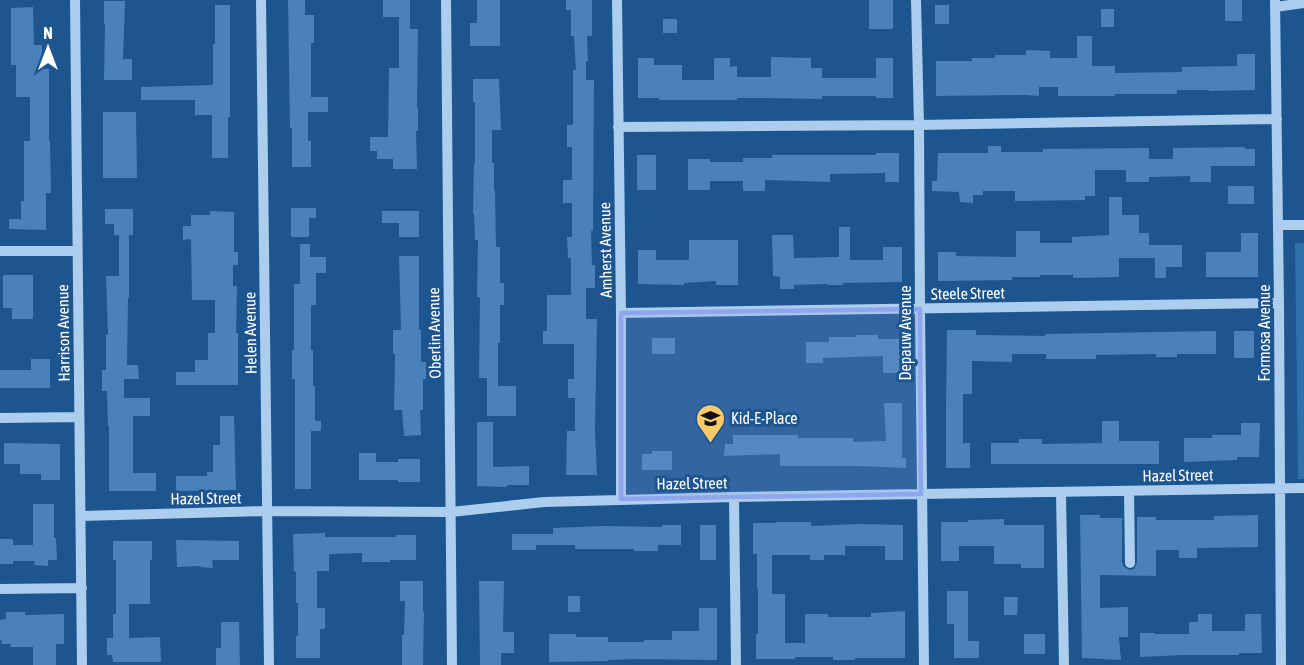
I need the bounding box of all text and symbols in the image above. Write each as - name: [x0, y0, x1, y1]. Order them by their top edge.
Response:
- north arrow: [18, 18, 78, 78]
- text: N: [43, 24, 53, 42]
- street label: Amherst Avenue: [595, 202, 615, 298]
- street label: Steele Street: [931, 283, 1006, 303]
- street label: Harrison Avenue: [53, 284, 73, 382]
- street label: Depauw Avenue: [896, 285, 915, 381]
- street label: Formosa Avenue: [1255, 285, 1273, 381]
- street label: Oberlin Avenue: [424, 287, 444, 379]
- street label: Helen Avenue: [240, 292, 260, 374]
- school or university icon: Kid-E-Place: [694, 402, 726, 444]
- place label: Kid-E-Place: [731, 409, 798, 427]
- street label: Hazel Street: [1142, 465, 1214, 485]
- street label: Hazel Street: [656, 473, 728, 493]
- street label: Hazel Street: [170, 488, 242, 508]

